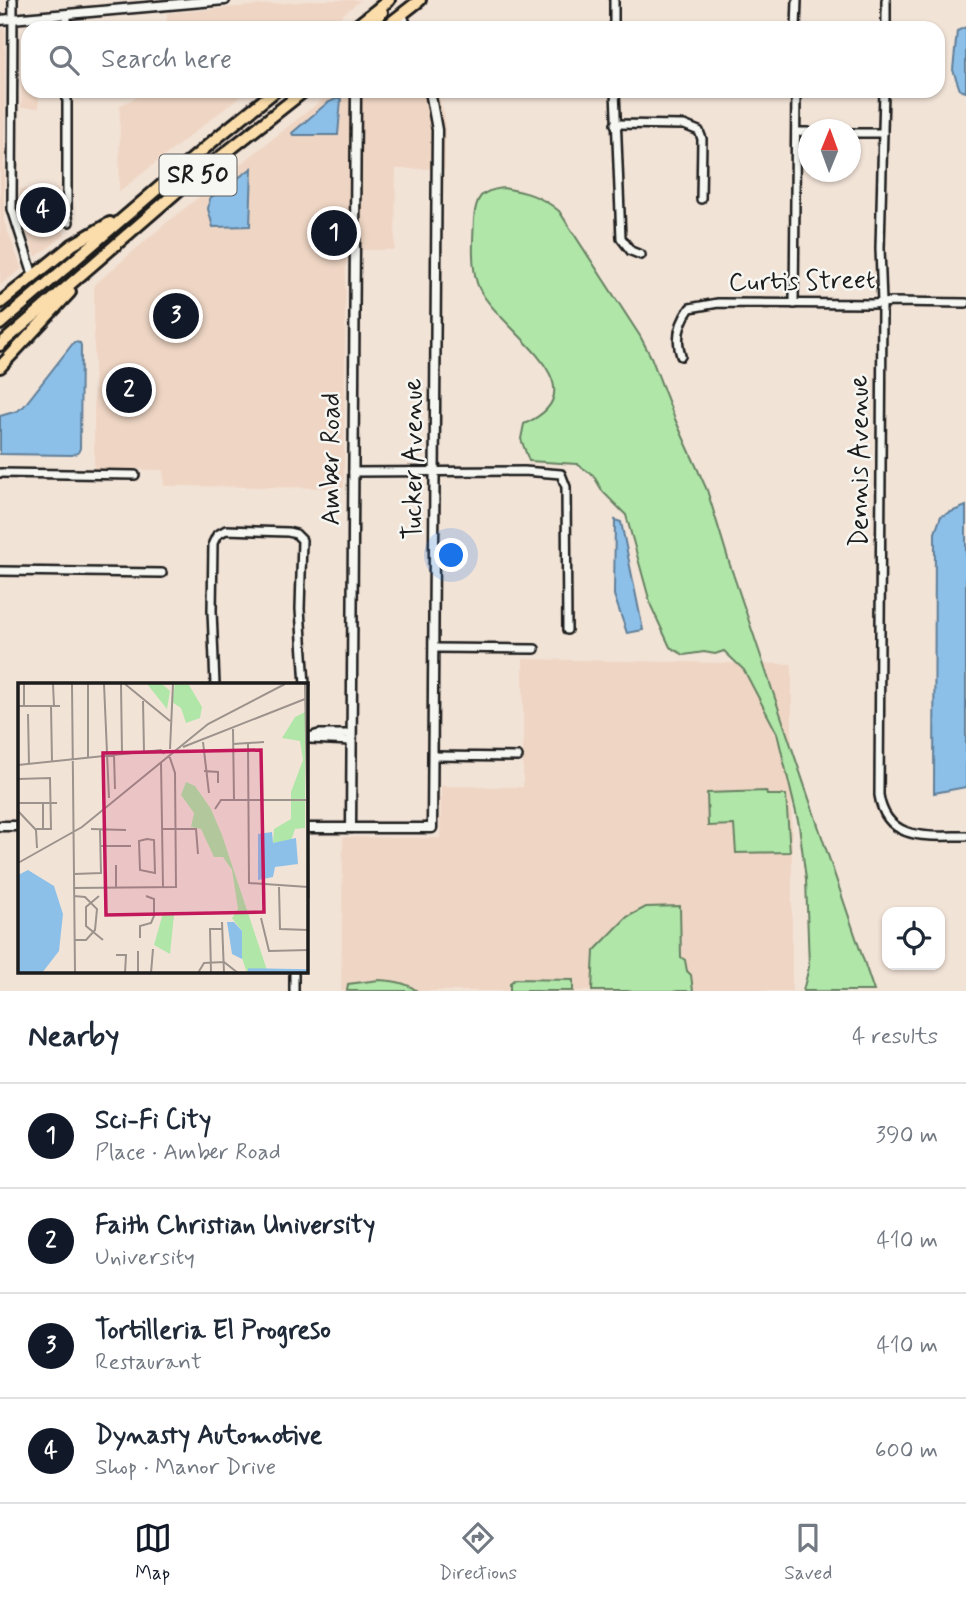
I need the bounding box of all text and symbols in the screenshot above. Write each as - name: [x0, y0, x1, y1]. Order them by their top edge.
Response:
- search box: [21, 21, 945, 98]
- icon: search: [45, 41, 83, 79]
- text: Search here: [101, 43, 232, 77]
- north arrow: [798, 119, 861, 182]
- road number: SR 50: [160, 154, 236, 196]
- pin: 4: [20, 184, 66, 236]
- pin: 1: [311, 207, 357, 259]
- street label: Curtis Street: [728, 264, 876, 300]
- pin: 3: [153, 290, 199, 342]
- pin: 2: [106, 364, 152, 416]
- street label: Dennis Avenue: [843, 375, 877, 547]
- street label: Tucker Avenue: [397, 378, 431, 540]
- street label: Amber Road: [315, 393, 349, 525]
- your location: [434, 538, 468, 572]
- inset map: [18, 683, 308, 974]
- map controls: [882, 907, 945, 970]
- button: locate: [882, 907, 945, 970]
- text: Nearby: [28, 1017, 119, 1056]
- text: 4 results: [852, 1022, 938, 1052]
- text: Sci-Fi City: [95, 1104, 211, 1138]
- text: 1: [46, 1121, 56, 1151]
- text: 390 m: [876, 1121, 938, 1151]
- text: Place · Amber Road: [95, 1138, 281, 1168]
- text: Faith Christian University: [95, 1209, 375, 1243]
- text: 2: [45, 1226, 57, 1256]
- text: 410 m: [876, 1226, 938, 1256]
- text: University: [95, 1243, 195, 1273]
- text: Tortilleria El Progreso: [95, 1314, 331, 1348]
- text: 3: [46, 1331, 56, 1361]
- text: 410 m: [876, 1331, 938, 1361]
- text: Restaurant: [95, 1348, 202, 1378]
- text: Dynasty Automotive: [95, 1419, 322, 1453]
- text: 4: [44, 1436, 58, 1466]
- text: 600 m: [875, 1436, 938, 1466]
- text: Shop · Manor Drive: [95, 1453, 276, 1483]
- tab: Map: [134, 1519, 172, 1586]
- tab: Directions: [439, 1519, 517, 1586]
- tab: Saved: [784, 1519, 832, 1586]

